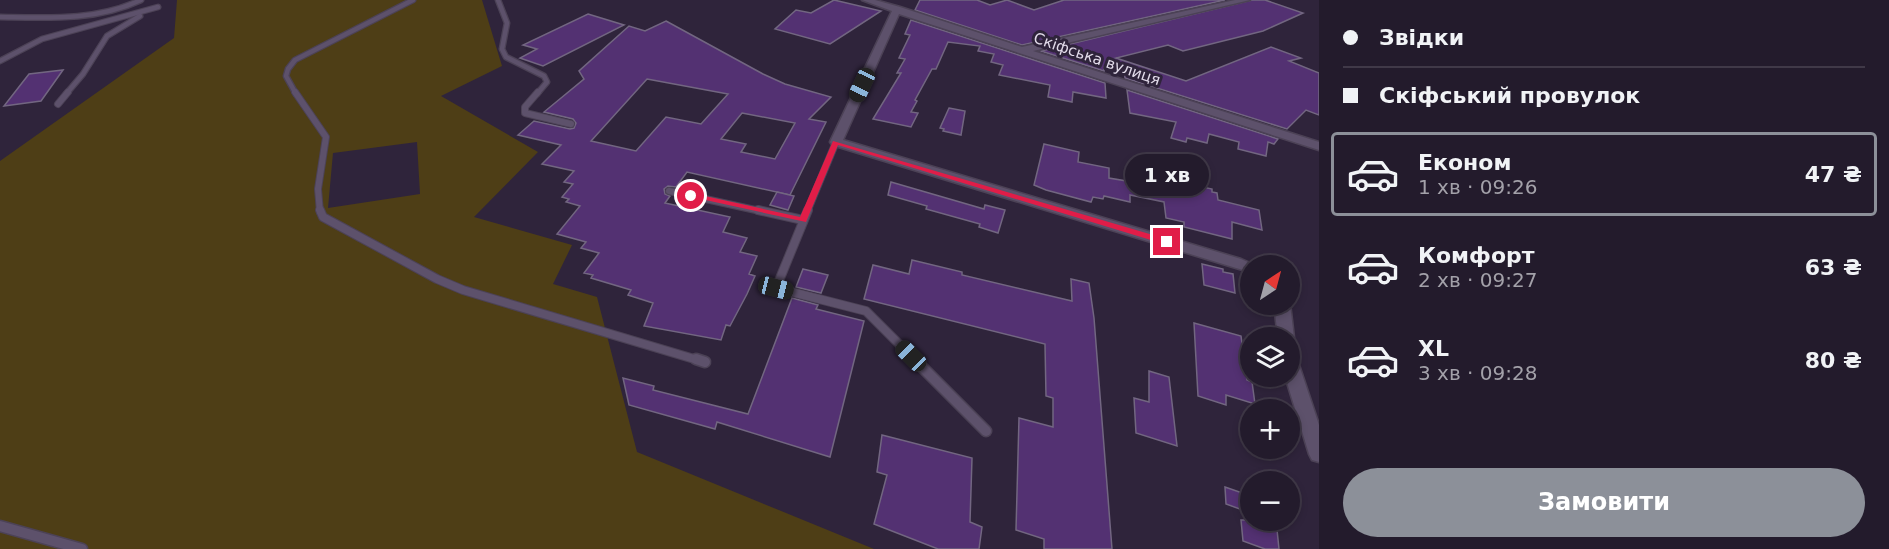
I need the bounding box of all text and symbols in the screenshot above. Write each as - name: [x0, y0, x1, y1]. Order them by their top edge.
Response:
- text: Звідки: [1379, 25, 1464, 50]
- street label: Скіфська вулиця: [1031, 29, 1163, 89]
- car: [846, 65, 878, 105]
- text: Скіфський провулок: [1379, 83, 1640, 108]
- icon: car: [1346, 147, 1400, 201]
- text: Економ: [1418, 150, 1511, 175]
- callout: 1 хв: [1125, 155, 1209, 197]
- text: 47 ₴: [1805, 162, 1862, 187]
- text: 1 хв: [1144, 163, 1190, 187]
- text: 1 хв · 09:26: [1418, 175, 1537, 199]
- route start: [677, 182, 704, 209]
- route end: [1153, 228, 1180, 255]
- icon: car: [1346, 240, 1400, 294]
- text: Комфорт: [1418, 243, 1535, 268]
- north arrow: [1240, 255, 1300, 315]
- map controls: [1240, 255, 1300, 531]
- text: 63 ₴: [1805, 255, 1862, 280]
- text: 2 хв · 09:27: [1418, 268, 1537, 292]
- car: [756, 275, 796, 301]
- button: layers: [1240, 327, 1300, 387]
- icon: car: [1346, 333, 1400, 387]
- text: XL: [1418, 336, 1449, 361]
- car: [892, 337, 930, 375]
- text: 80 ₴: [1805, 348, 1862, 373]
- text: 3 хв · 09:28: [1418, 361, 1537, 385]
- button: +: [1240, 399, 1300, 459]
- button: Замовити: [1343, 468, 1865, 537]
- button: −: [1240, 471, 1300, 531]

